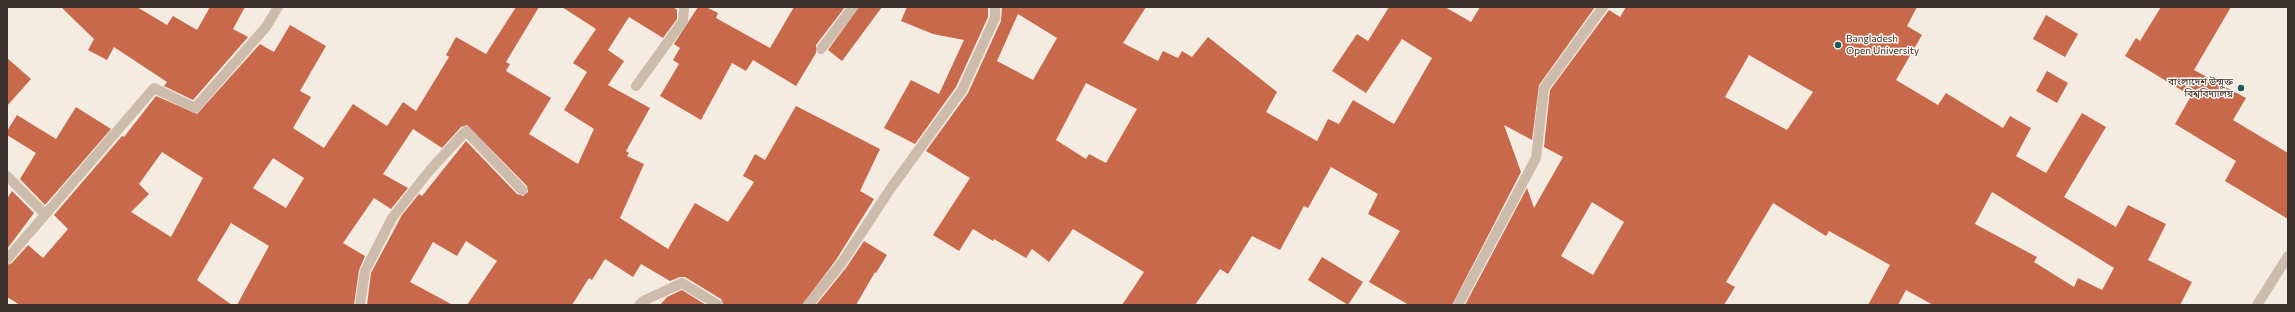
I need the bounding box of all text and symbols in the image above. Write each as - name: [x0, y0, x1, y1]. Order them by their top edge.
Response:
- place label: Bangladesh Open University: [1846, 33, 1919, 56]
- marker: Bangladesh Open University: [1833, 40, 1843, 50]
- place label: বাংলাদেশ উন্মুক্ত বিশ্ববিদ্যালয়: [2168, 76, 2233, 100]
- marker: বাংলাদেশ উন্মুক্ত বিশ্ববিদ্যালয়: [2236, 83, 2246, 93]

